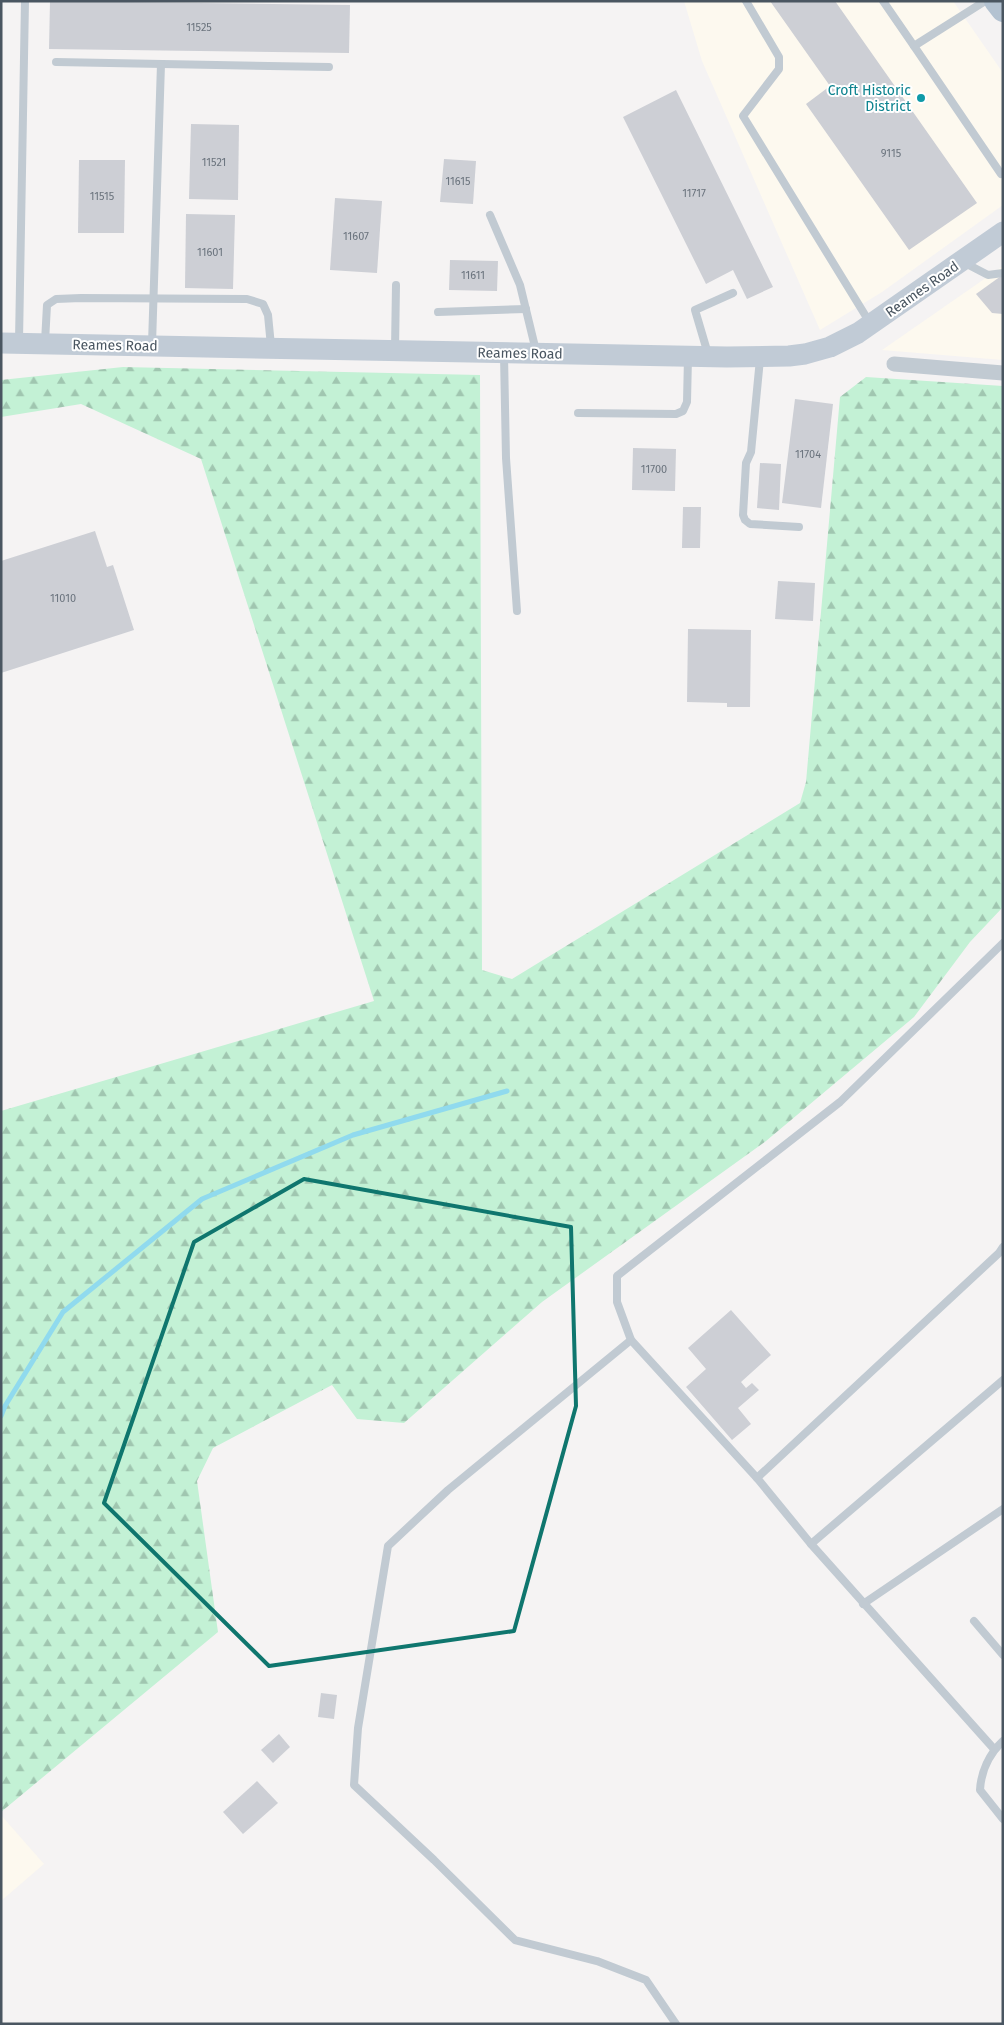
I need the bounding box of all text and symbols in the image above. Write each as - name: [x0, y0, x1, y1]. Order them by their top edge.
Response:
- house number: 11525: [186, 21, 212, 34]
- place label: Croft Historic District: [828, 82, 912, 115]
- marker: Croft Historic District: [915, 92, 927, 104]
- house number: 9115: [881, 147, 902, 160]
- house number: 11521: [202, 156, 226, 169]
- house number: 11615: [446, 175, 471, 188]
- house number: 11717: [682, 187, 706, 200]
- house number: 11515: [90, 190, 115, 203]
- house number: 11607: [343, 230, 369, 243]
- house number: 11601: [197, 246, 223, 259]
- street label: Reames Road: [882, 258, 962, 321]
- house number: 11611: [461, 269, 485, 282]
- street label: Reames Road: [72, 336, 158, 355]
- street label: Reames Road: [477, 344, 563, 363]
- house number: 11704: [795, 448, 821, 461]
- house number: 11700: [641, 463, 667, 476]
- house number: 11010: [50, 592, 76, 605]

